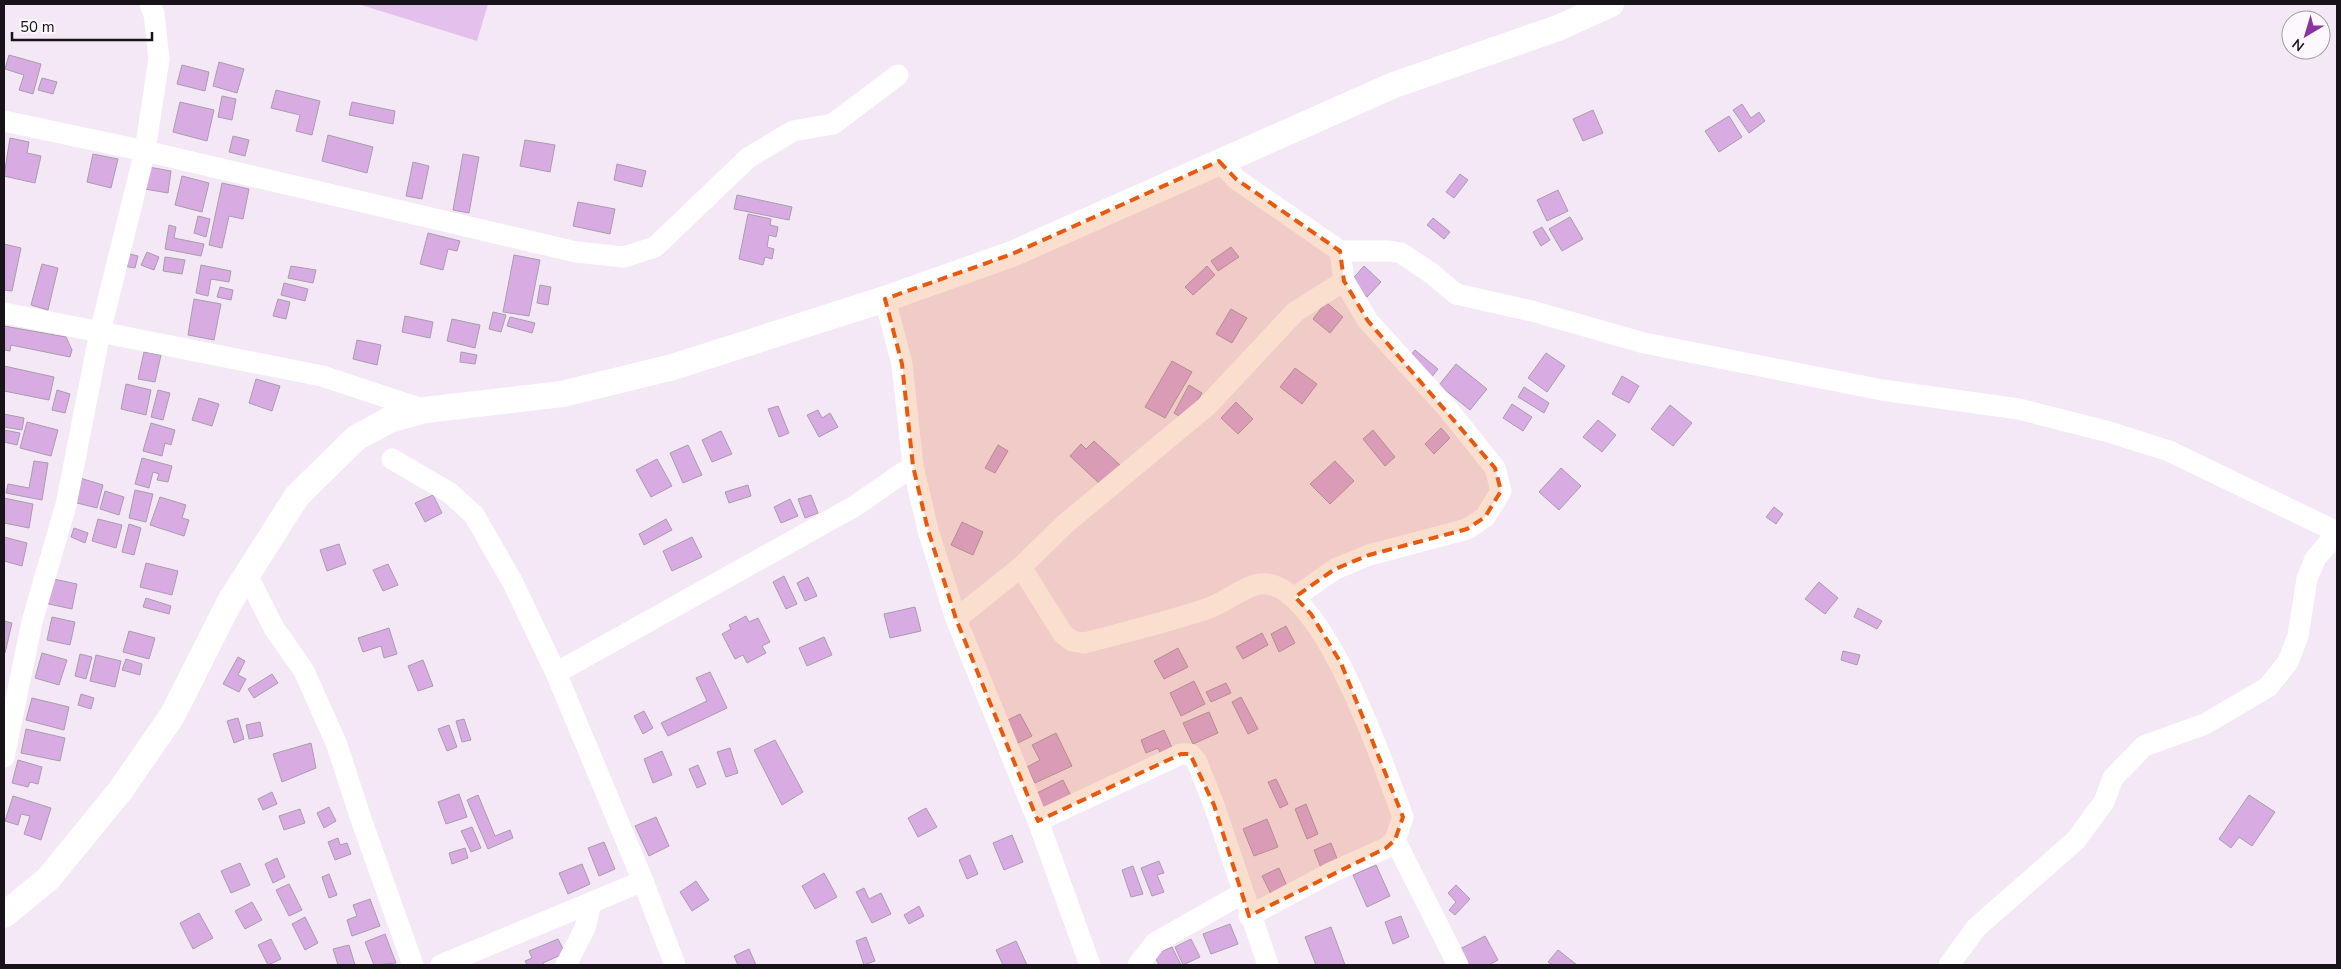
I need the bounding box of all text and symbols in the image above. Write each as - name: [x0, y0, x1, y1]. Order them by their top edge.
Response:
- scale bar: [12, 10, 152, 42]
- north arrow: [2281, 10, 2331, 60]
- text: 50 m: [20, 17, 55, 37]
- text: N: [2288, 34, 2308, 56]

